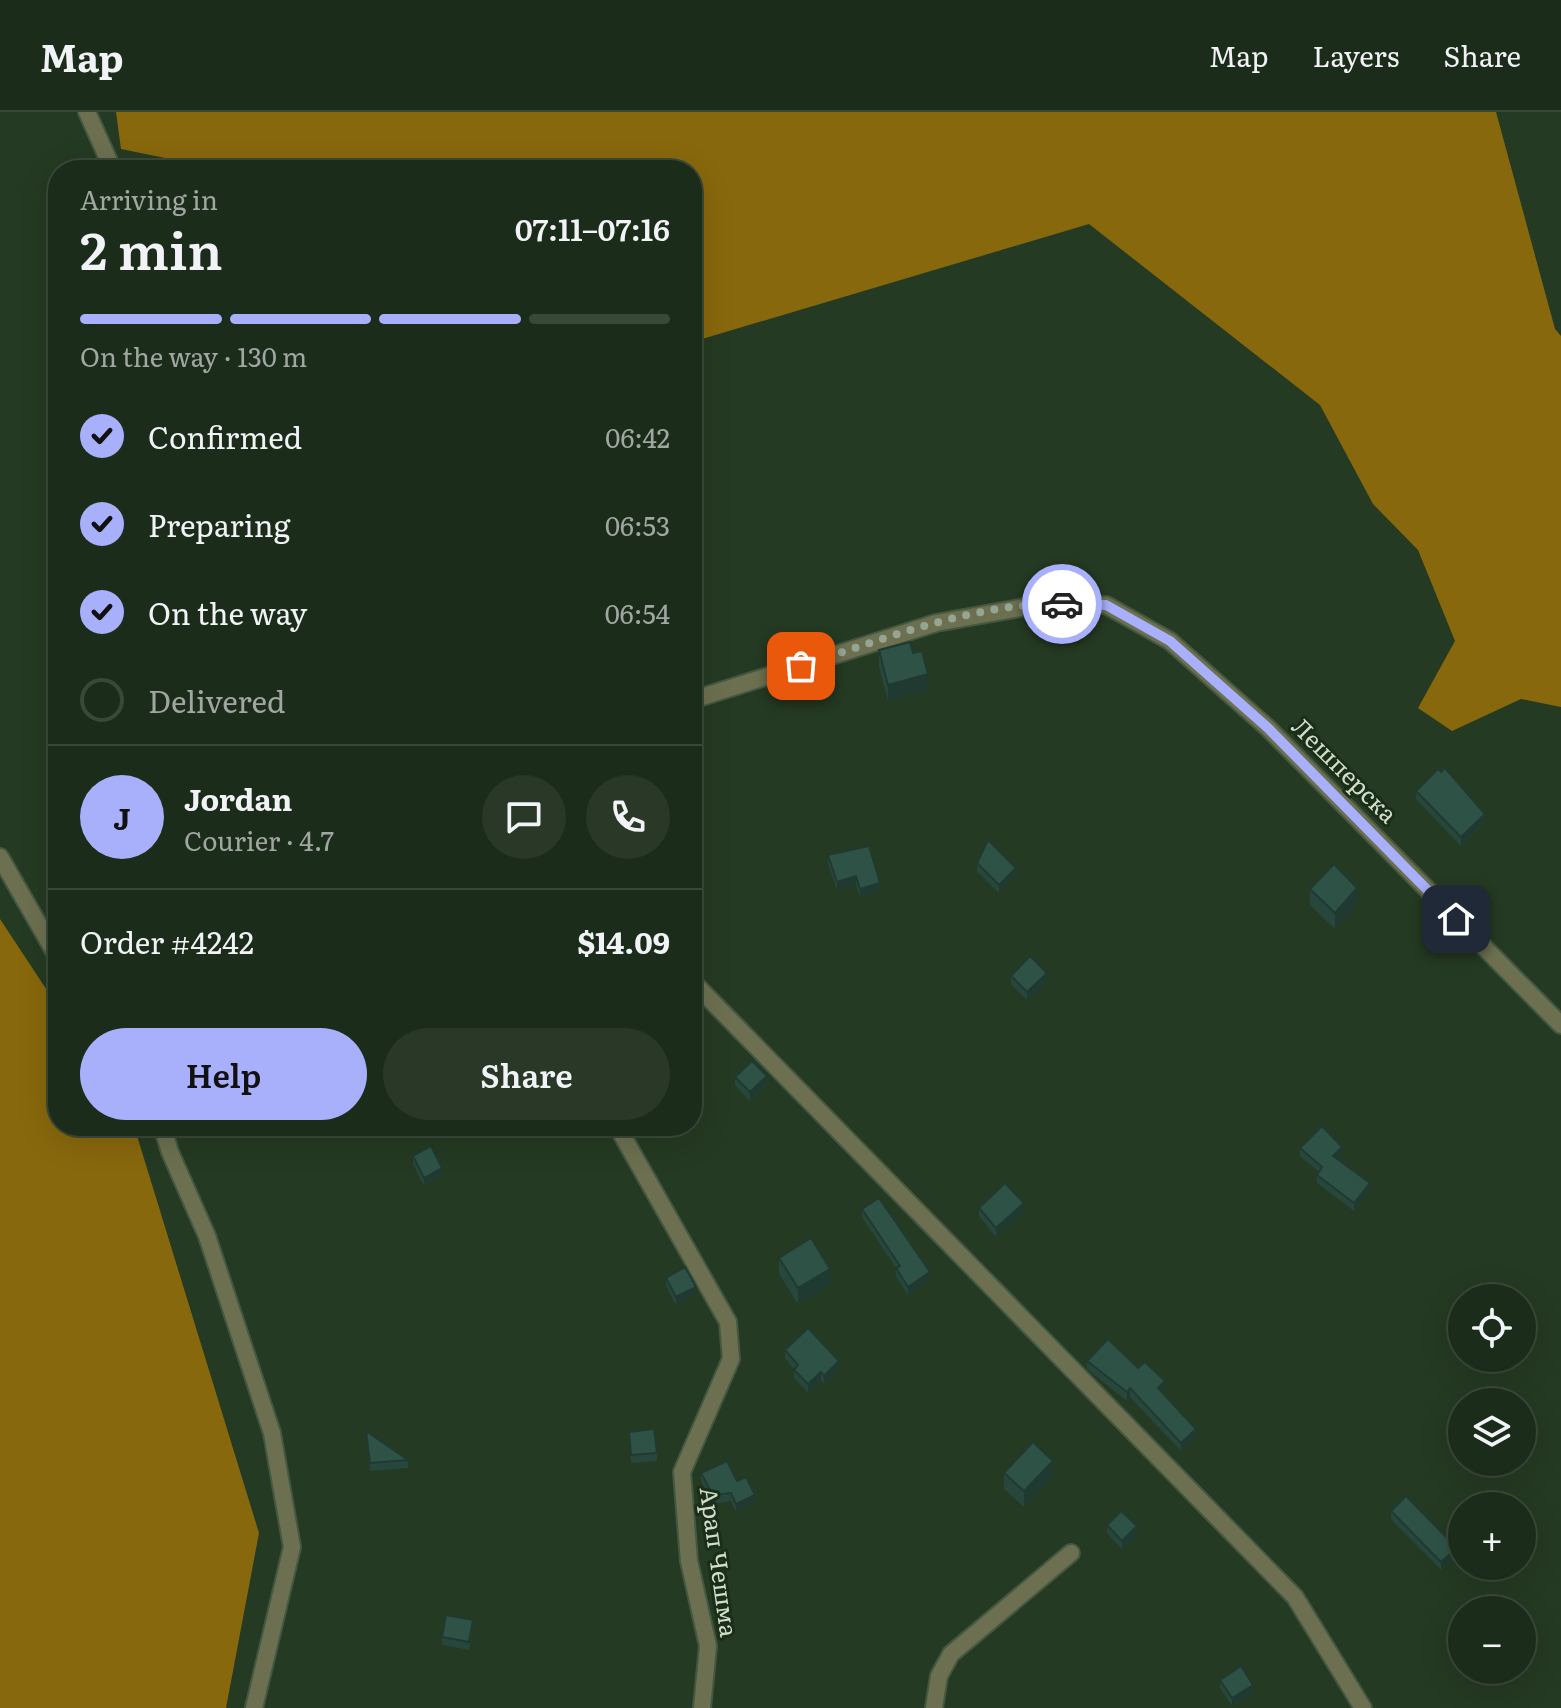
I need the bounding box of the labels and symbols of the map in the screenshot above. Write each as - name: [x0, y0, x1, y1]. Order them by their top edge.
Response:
- courier: [1022, 564, 1102, 644]
- pin: [767, 632, 835, 700]
- street label: Лешперска: [1285, 708, 1407, 830]
- pin: [1422, 885, 1490, 953]
- street label: Арап Чешма: [693, 1484, 748, 1639]

